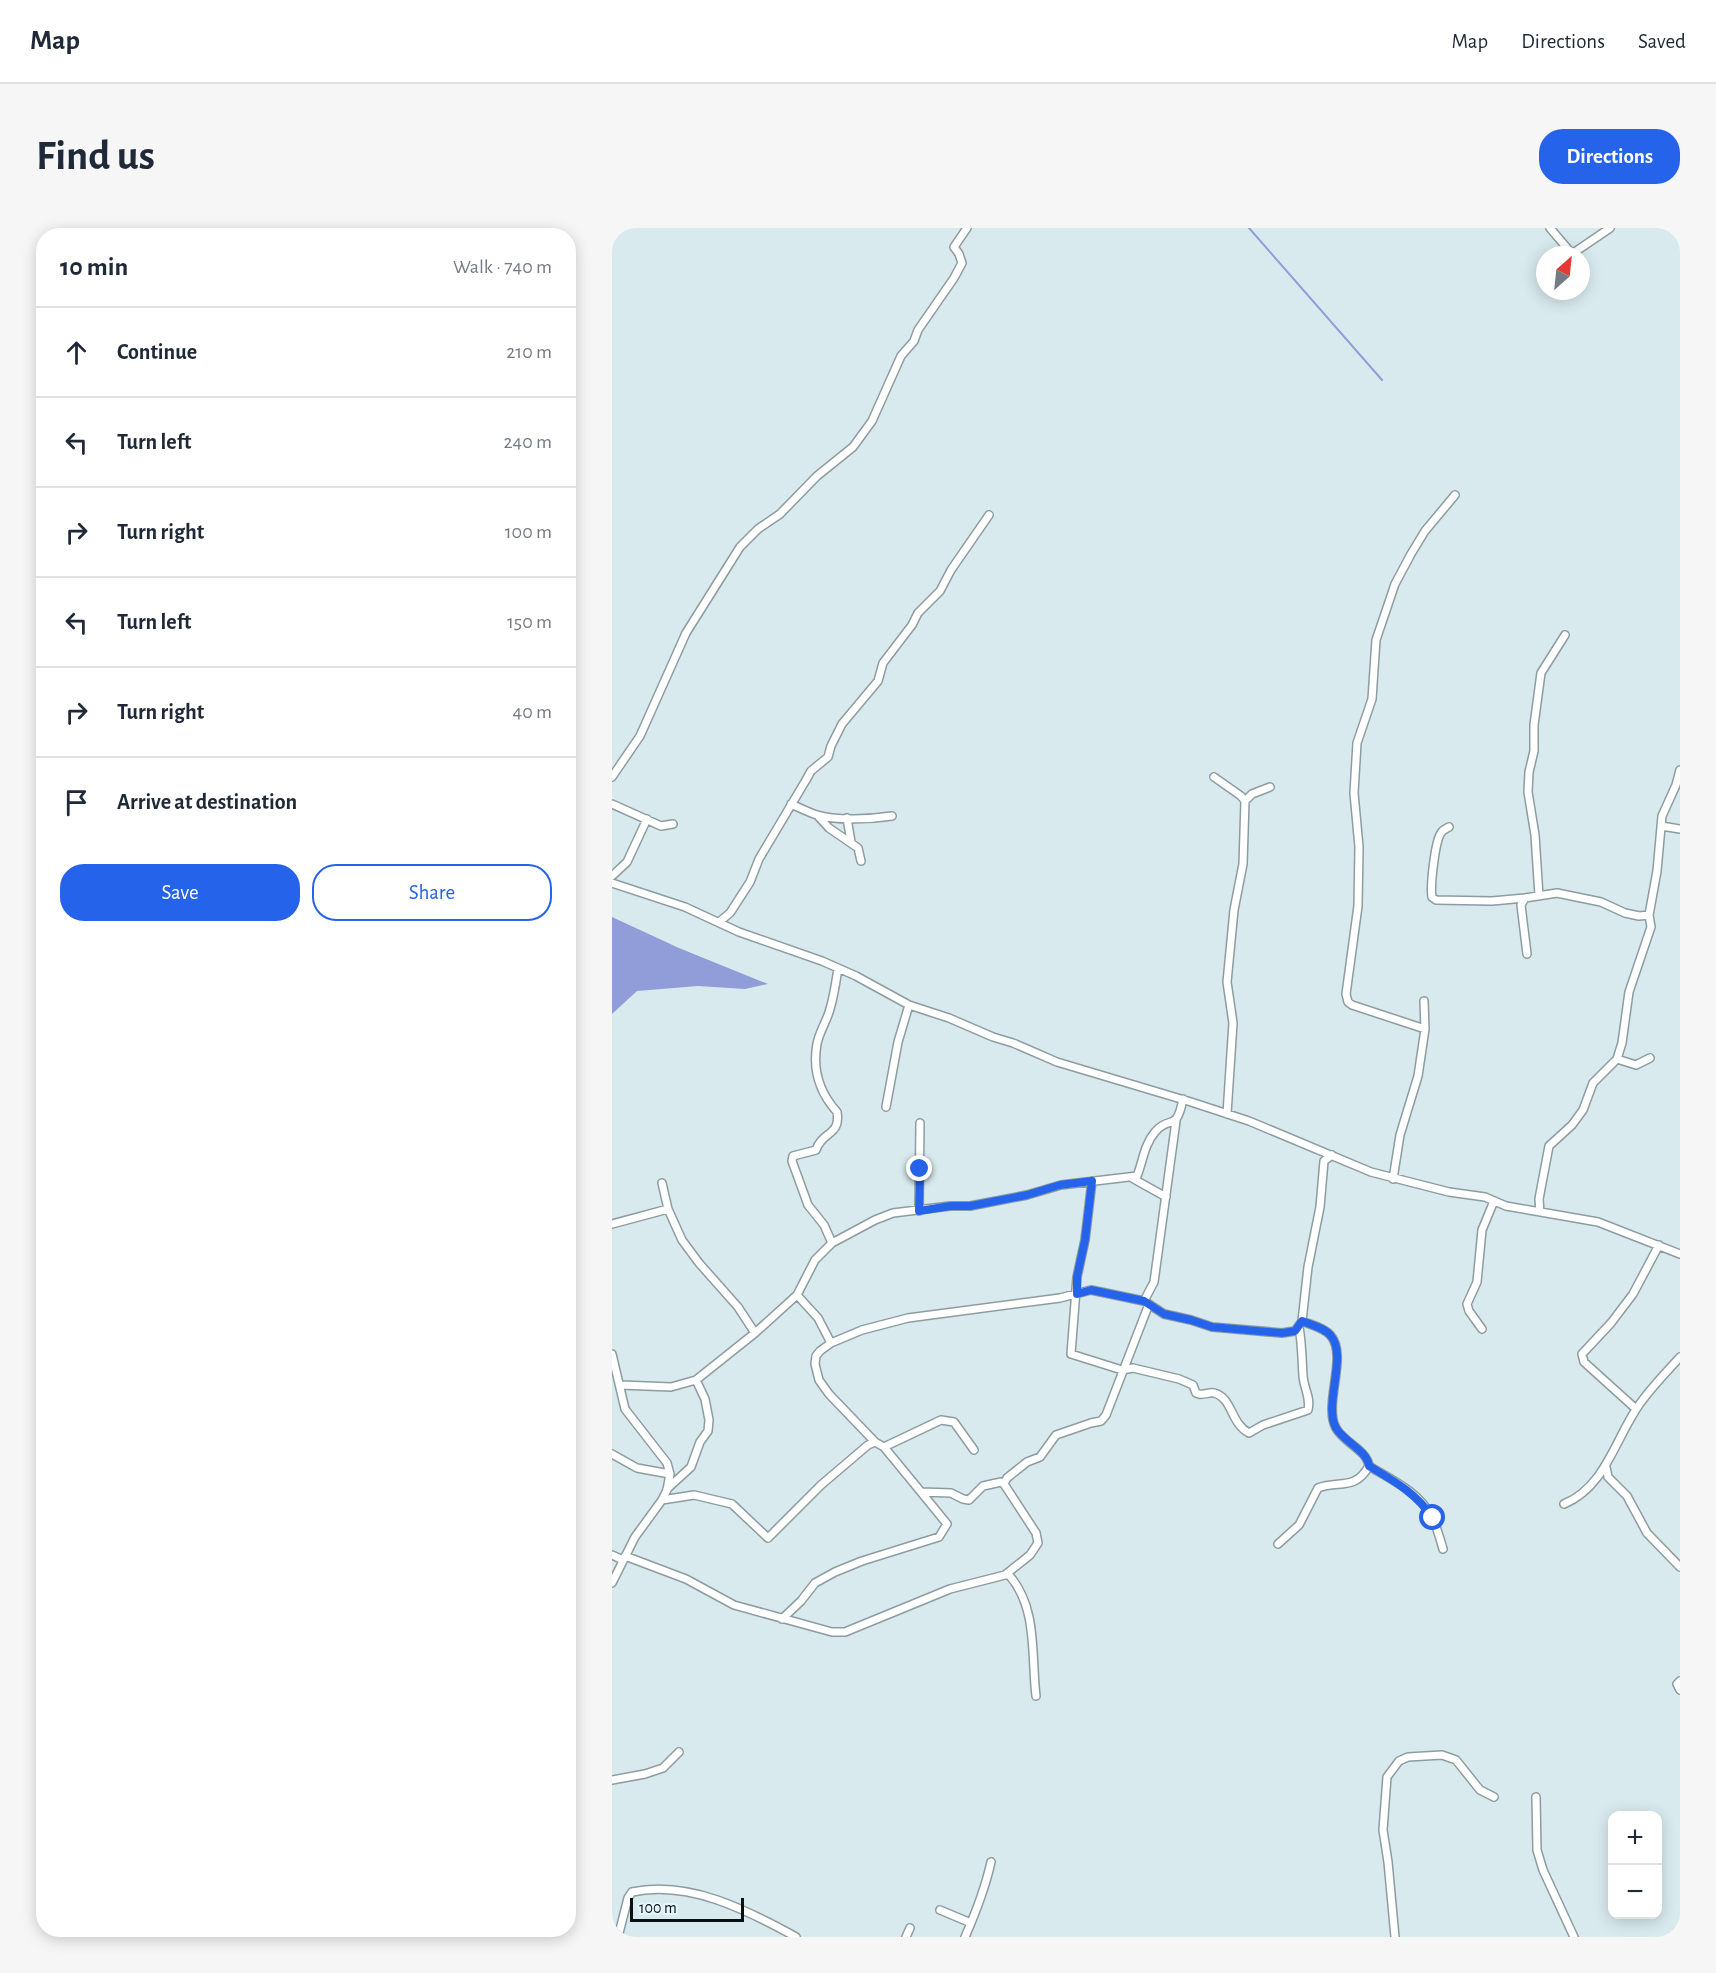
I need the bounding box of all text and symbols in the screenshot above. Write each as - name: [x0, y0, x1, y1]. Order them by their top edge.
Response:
- text: Map: [30, 27, 80, 55]
- text: Map: [1452, 31, 1488, 52]
- text: Directions: [1521, 31, 1605, 52]
- text: Saved: [1638, 31, 1686, 52]
- button: Directions: [1539, 129, 1680, 184]
- text: Find us: [36, 135, 155, 177]
- north arrow: [1536, 246, 1590, 300]
- text: 10 min: [60, 254, 128, 280]
- text: Walk · 740 m: [453, 257, 552, 277]
- icon: ahead: [60, 336, 93, 369]
- text: Continue: [117, 341, 197, 363]
- text: 210 m: [506, 342, 552, 362]
- icon: left: [60, 426, 93, 459]
- text: Turn left: [117, 431, 191, 453]
- text: 240 m: [503, 432, 552, 452]
- icon: right: [60, 516, 93, 549]
- text: Turn right: [117, 521, 204, 543]
- text: 100 m: [505, 522, 552, 542]
- icon: left: [60, 606, 93, 639]
- text: Turn left: [117, 611, 191, 633]
- text: 150 m: [507, 612, 552, 632]
- icon: right: [60, 696, 93, 729]
- text: Turn right: [117, 701, 204, 723]
- text: 40 m: [513, 702, 552, 722]
- icon: arrive: [60, 786, 93, 819]
- text: Arrive at destination: [117, 791, 297, 813]
- button: Save: [60, 864, 300, 921]
- button: Share: [312, 864, 552, 921]
- route end: [906, 1155, 932, 1181]
- route start: [1419, 1504, 1445, 1530]
- map controls: [1608, 1811, 1662, 1919]
- button: +: [1608, 1811, 1662, 1865]
- button: −: [1608, 1865, 1662, 1919]
- scale bar: [630, 1895, 744, 1922]
- text: 100 m: [639, 1900, 677, 1916]

